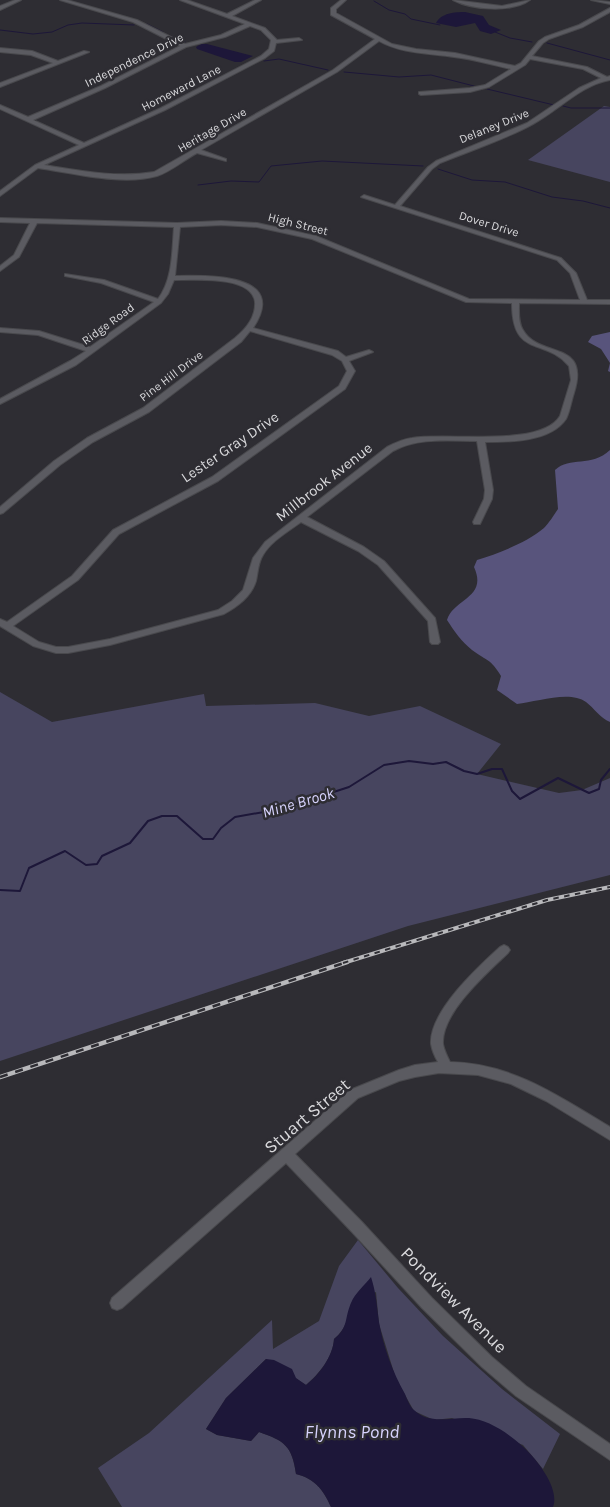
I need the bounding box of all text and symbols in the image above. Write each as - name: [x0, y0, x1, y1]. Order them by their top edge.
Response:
- street label: Independence Drive: [82, 30, 186, 90]
- street label: Homeward Lane: [139, 62, 223, 114]
- street label: Heritage Drive: [175, 105, 249, 155]
- street label: Delaney Drive: [457, 106, 531, 146]
- street label: Dover Drive: [457, 208, 521, 240]
- street label: High Street: [267, 210, 330, 238]
- street label: Ridge Road: [79, 300, 137, 348]
- street label: Pine Hill Drive: [137, 348, 205, 404]
- street label: Lester Gray Drive: [178, 408, 282, 486]
- street label: Millbrook Avenue: [272, 439, 376, 525]
- water label: Mine Brook: [260, 783, 337, 822]
- street label: Stuart Street: [260, 1074, 355, 1158]
- street label: Pondview Avenue: [396, 1242, 512, 1358]
- water label: Flynns Pond: [304, 1421, 400, 1443]

